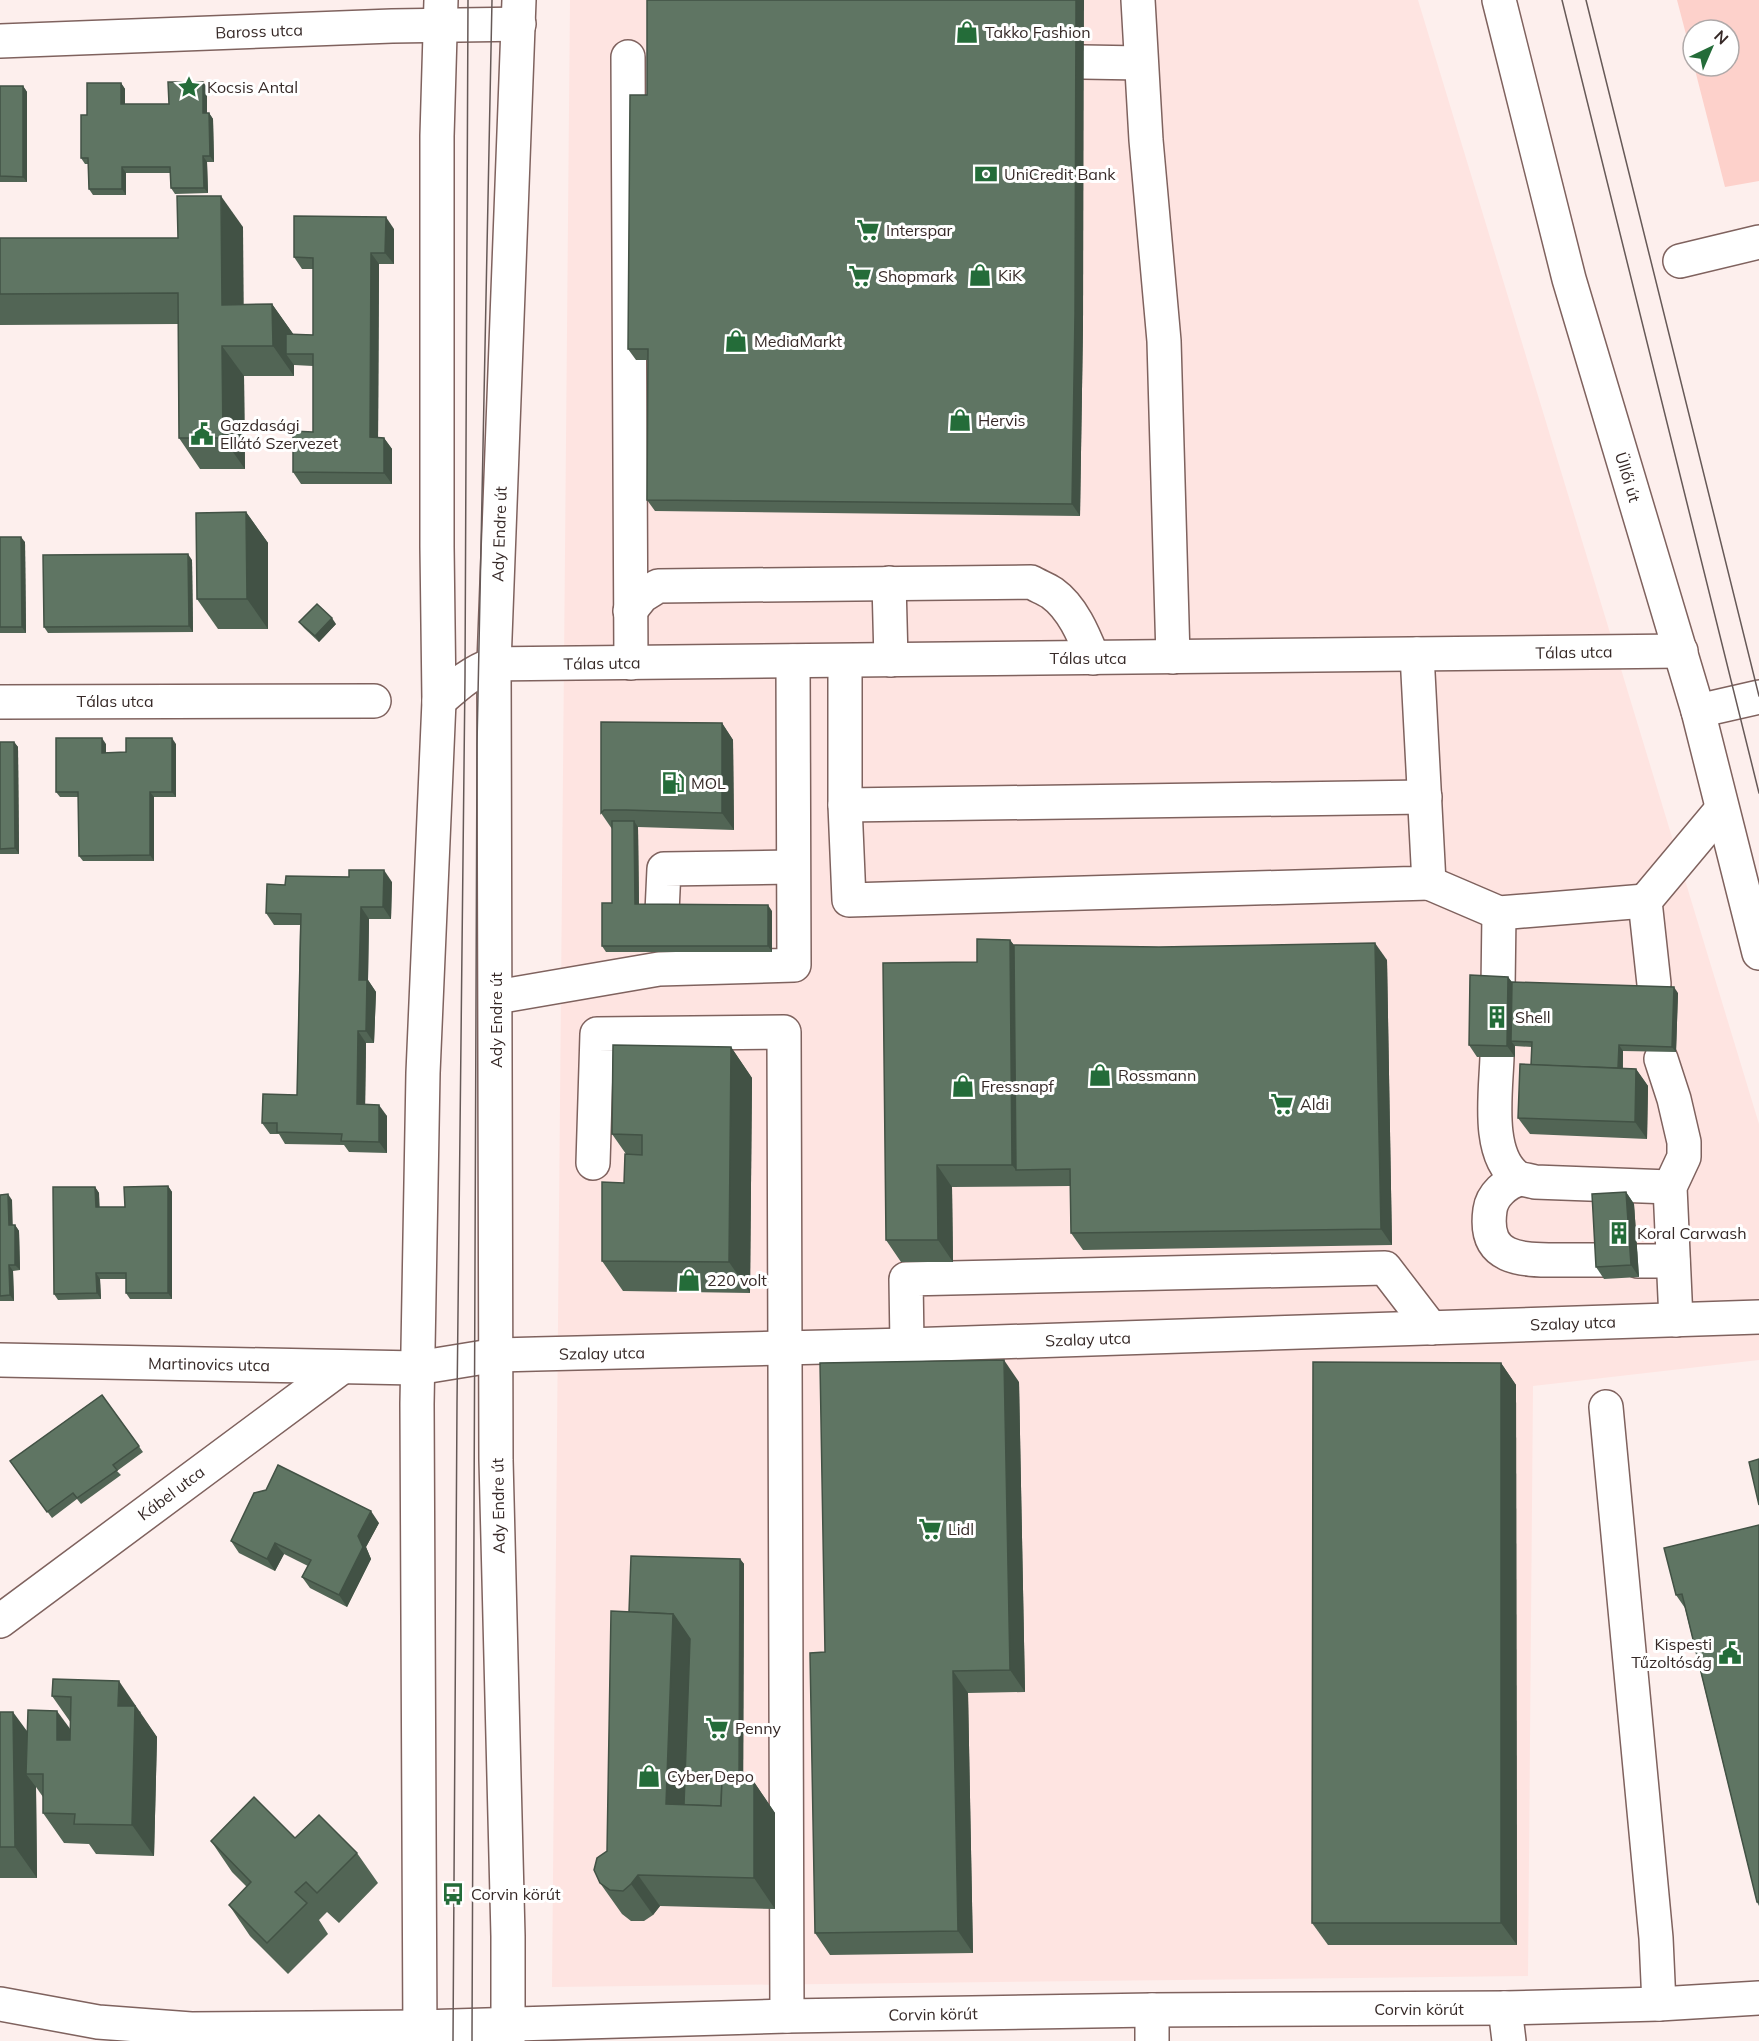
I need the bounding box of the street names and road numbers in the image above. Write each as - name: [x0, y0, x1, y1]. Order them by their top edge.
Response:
- street label: Baross utca: [215, 19, 303, 43]
- street label: Üllői út: [1611, 450, 1645, 505]
- street label: Ady Endre út: [487, 485, 511, 582]
- street label: Tálas utca: [1535, 641, 1613, 663]
- street label: Tálas utca: [1050, 648, 1127, 668]
- street label: Tálas utca: [563, 652, 641, 674]
- street label: Tálas utca: [77, 691, 154, 711]
- street label: Ady Endre út: [486, 972, 506, 1068]
- street label: Szalay utca: [1530, 1312, 1616, 1334]
- street label: Szalay utca: [1045, 1328, 1131, 1350]
- street label: Szalay utca: [559, 1342, 645, 1364]
- street label: Martinovics utca: [148, 1353, 270, 1375]
- street label: Ady Endre út: [487, 1458, 509, 1554]
- street label: Kábel utca: [134, 1461, 208, 1525]
- street label: Corvin körút: [1374, 1999, 1464, 2019]
- street label: Corvin körút: [888, 2003, 978, 2025]

